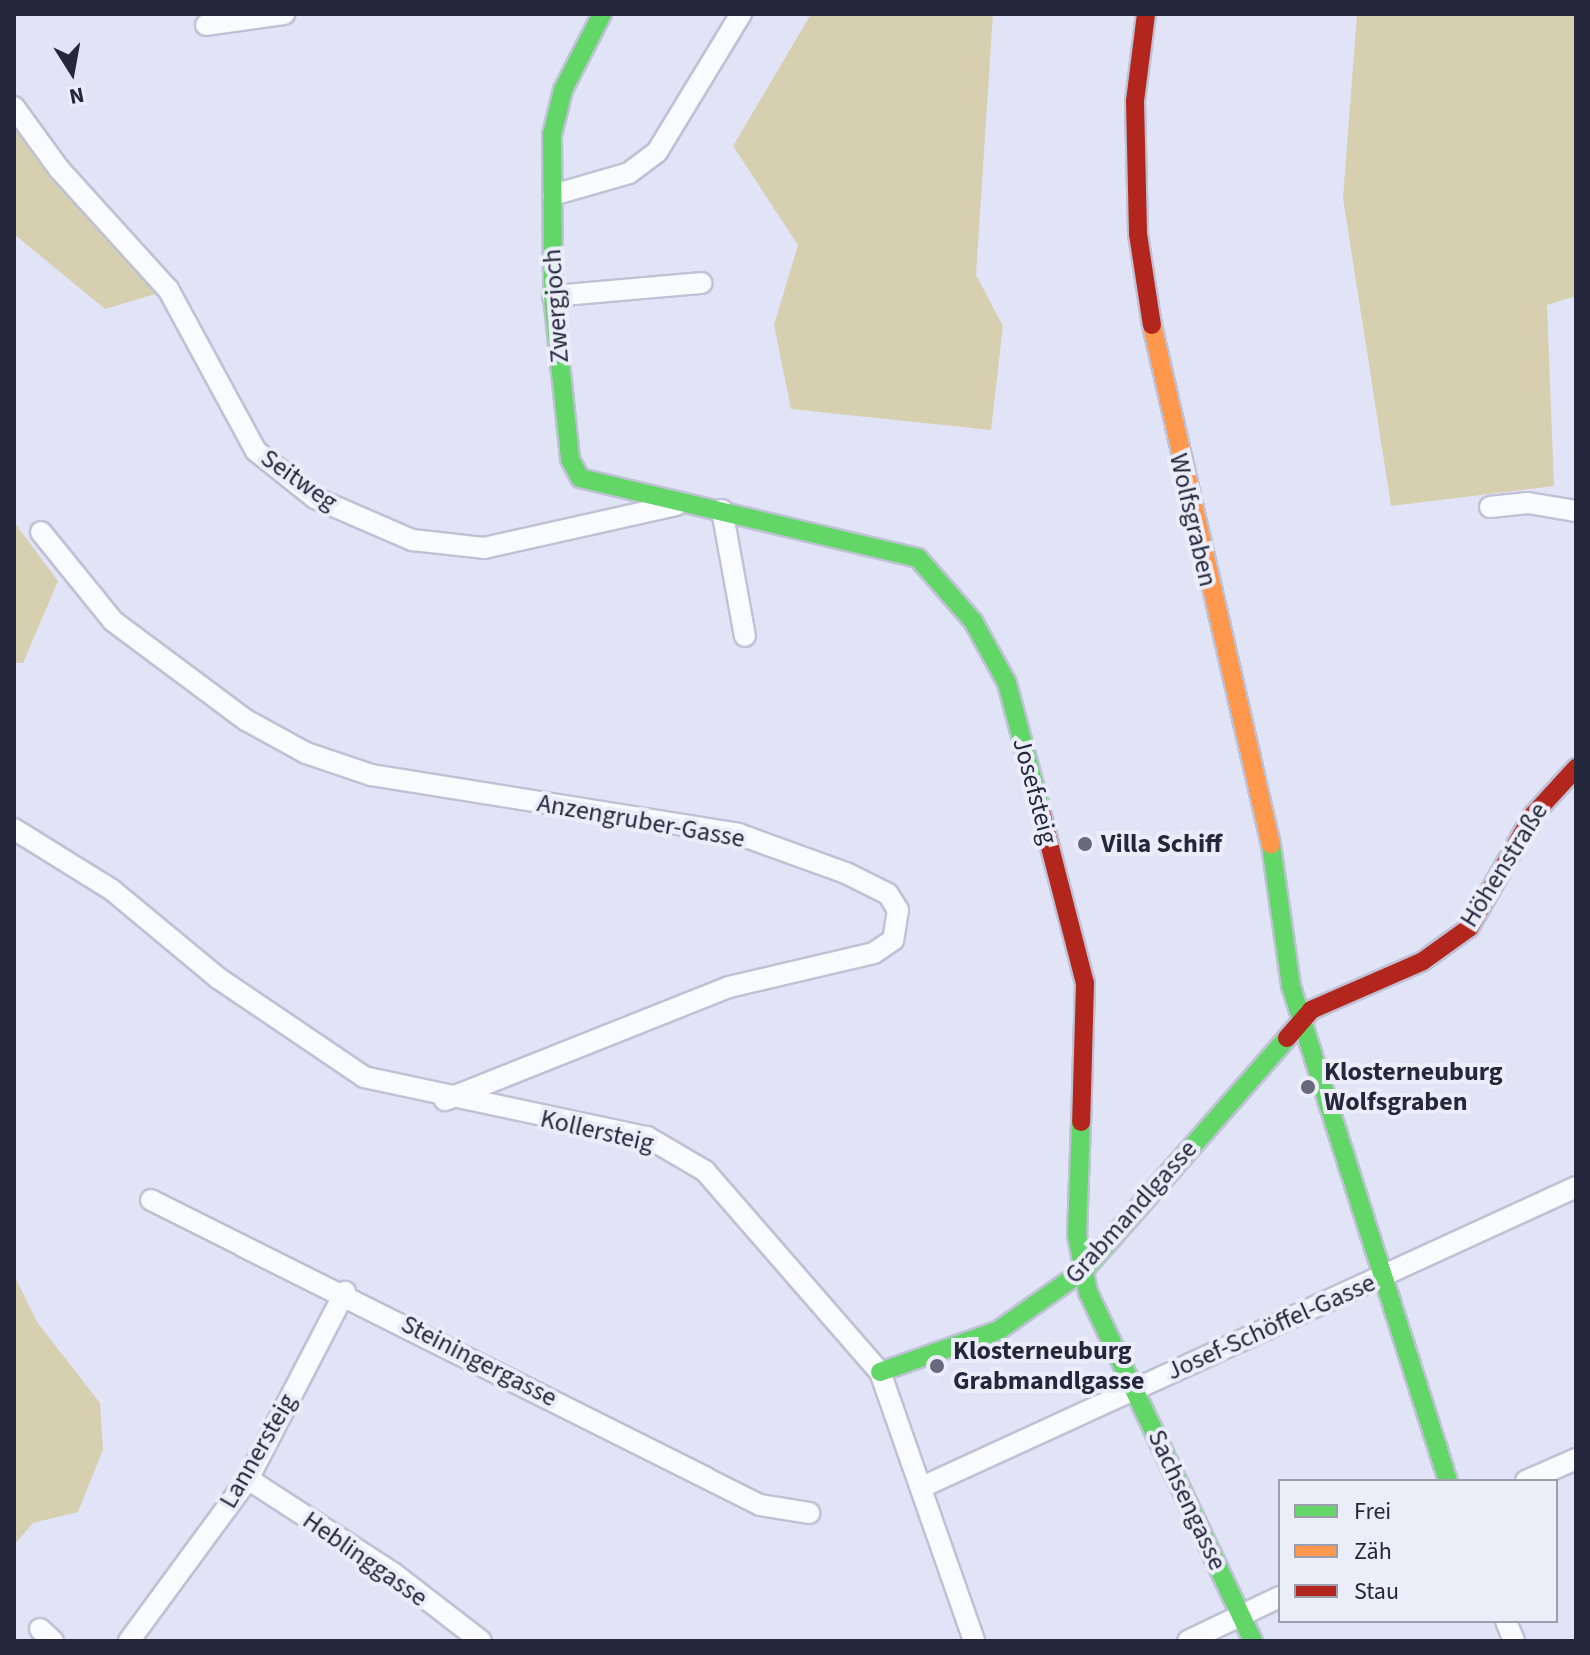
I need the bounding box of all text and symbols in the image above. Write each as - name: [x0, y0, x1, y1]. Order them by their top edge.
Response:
- north arrow: [32, 32, 112, 112]
- text: N: [66, 78, 87, 113]
- street label: Zwergjoch: [536, 248, 576, 364]
- street label: Seitweg: [255, 442, 343, 518]
- street label: Wolfsgraben: [1163, 450, 1223, 590]
- street label: Josefsteig: [1006, 734, 1064, 848]
- street label: Anzengruber-Gasse: [535, 787, 747, 855]
- street label: Höhenstraße: [1453, 797, 1555, 933]
- place label: Villa Schiff: [1101, 828, 1222, 860]
- marker: Villa Schiff: [1076, 835, 1094, 853]
- place label: Klosterneuburg Wolfsgraben: [1324, 1056, 1503, 1118]
- marker: Klosterneuburg Wolfsgraben: [1299, 1078, 1317, 1096]
- street label: Kollersteig: [537, 1103, 657, 1159]
- street label: Grabmandlgasse: [1058, 1134, 1204, 1290]
- street label: Josef-Schöffel-Gasse: [1162, 1267, 1380, 1387]
- street label: Steiningergasse: [396, 1308, 562, 1414]
- place label: Klosterneuburg Grabmandlgasse: [953, 1335, 1145, 1396]
- marker: Klosterneuburg Grabmandlgasse: [928, 1357, 946, 1375]
- street label: Lannersteig: [213, 1388, 303, 1514]
- street label: Sachsengasse: [1141, 1425, 1233, 1575]
- legend: [1278, 1479, 1558, 1623]
- text: Frei: [1354, 1494, 1391, 1529]
- street label: Heblinggasse: [297, 1505, 433, 1613]
- text: Zäh: [1354, 1534, 1392, 1569]
- text: Stau: [1354, 1574, 1399, 1609]

